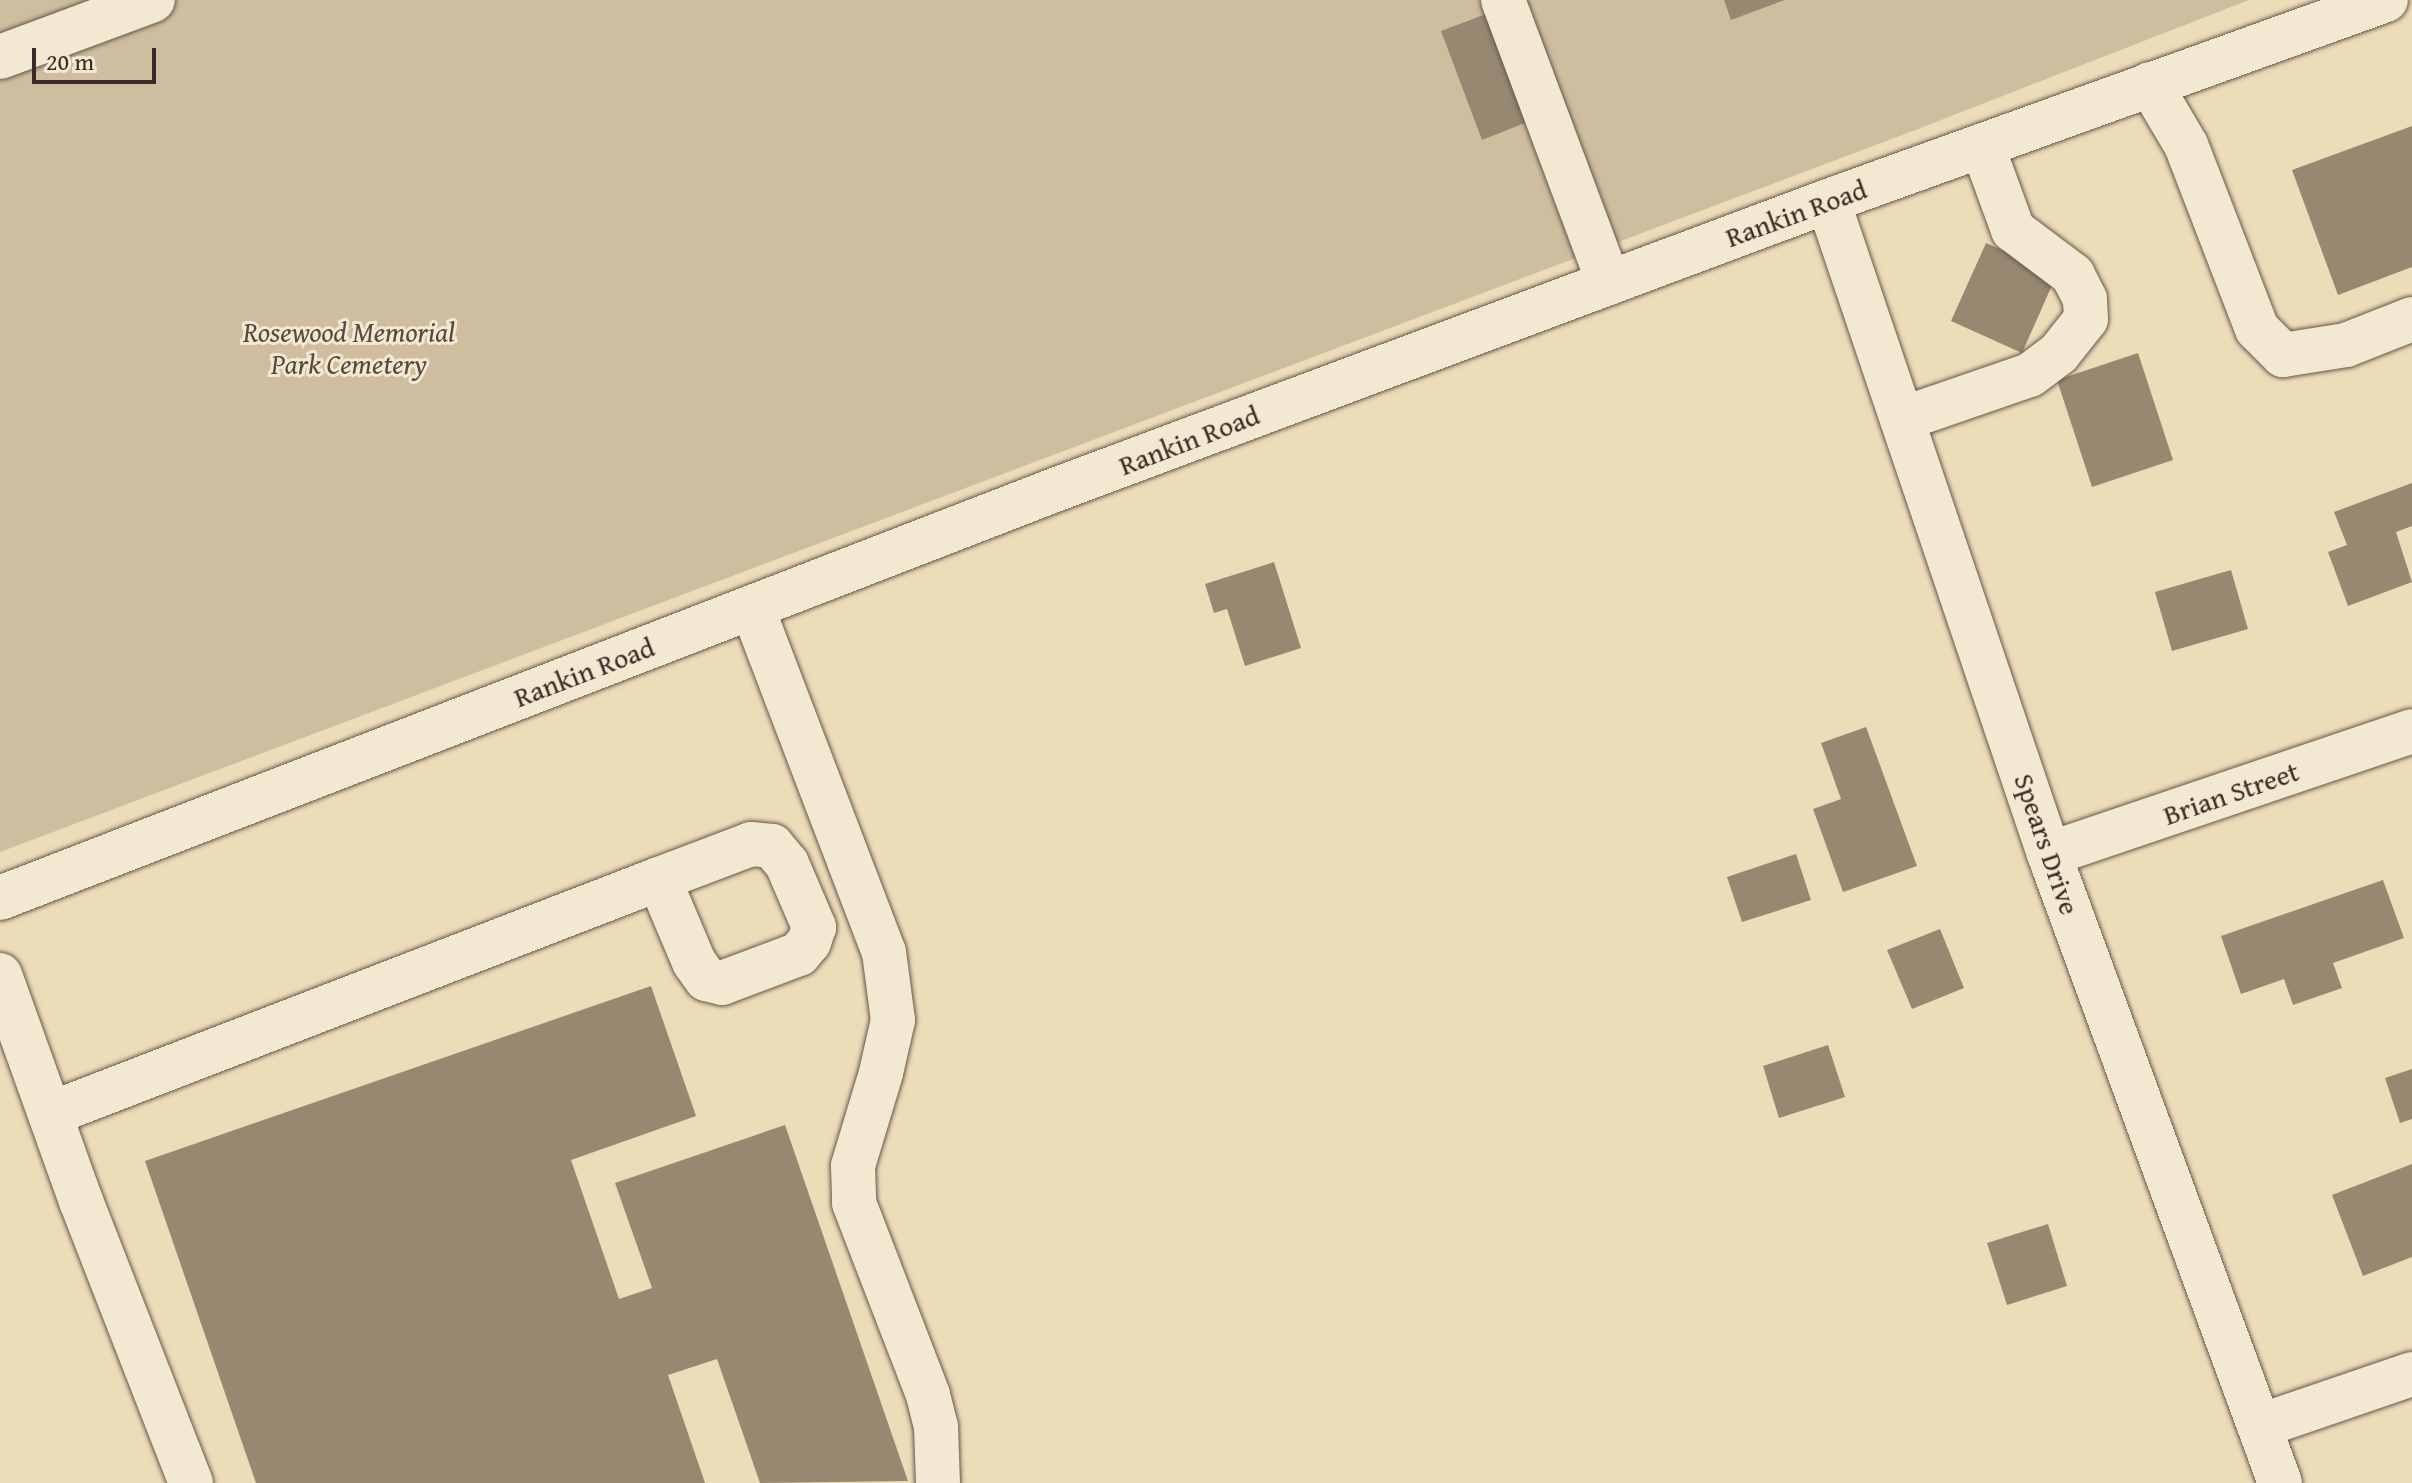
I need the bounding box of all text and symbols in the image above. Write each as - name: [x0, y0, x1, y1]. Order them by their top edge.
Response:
- scale bar: [36, 32, 160, 82]
- text: 20 m: [46, 44, 94, 79]
- street label: Rankin Road: [1721, 172, 1871, 254]
- park label: Rosewood Memorial Park Cemetery: [243, 315, 455, 381]
- street label: Rankin Road: [1114, 398, 1264, 482]
- street label: Rankin Road: [509, 630, 659, 714]
- street label: Brian Street: [2159, 754, 2303, 832]
- street label: Spears Drive: [2007, 769, 2087, 919]

